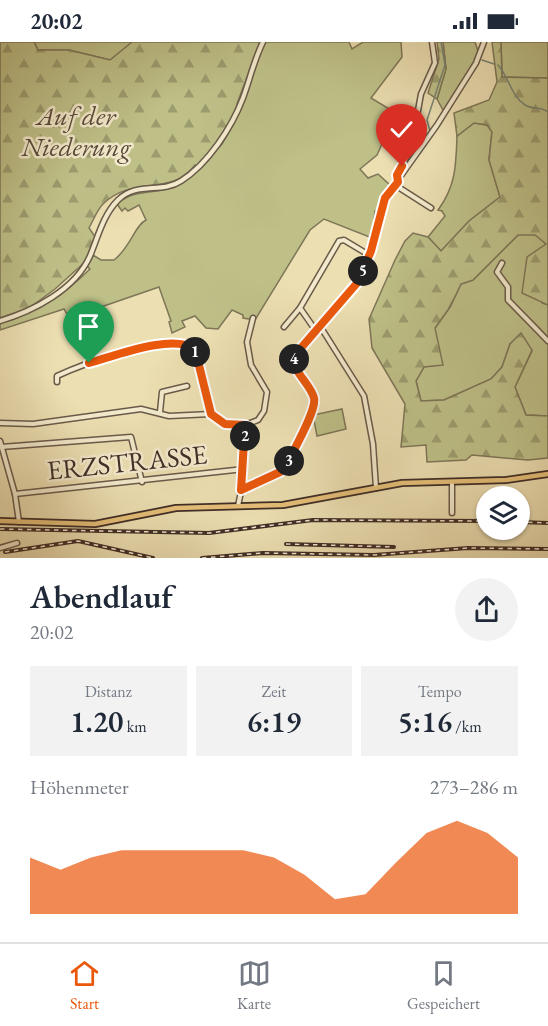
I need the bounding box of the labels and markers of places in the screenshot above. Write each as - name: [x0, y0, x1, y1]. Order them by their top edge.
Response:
- pin: [376, 104, 427, 166]
- pin: 5: [348, 256, 378, 286]
- pin: [63, 301, 114, 363]
- pin: 1: [180, 337, 210, 367]
- pin: 4: [279, 344, 309, 374]
- pin: 2: [230, 421, 260, 451]
- pin: 3: [274, 446, 304, 476]

